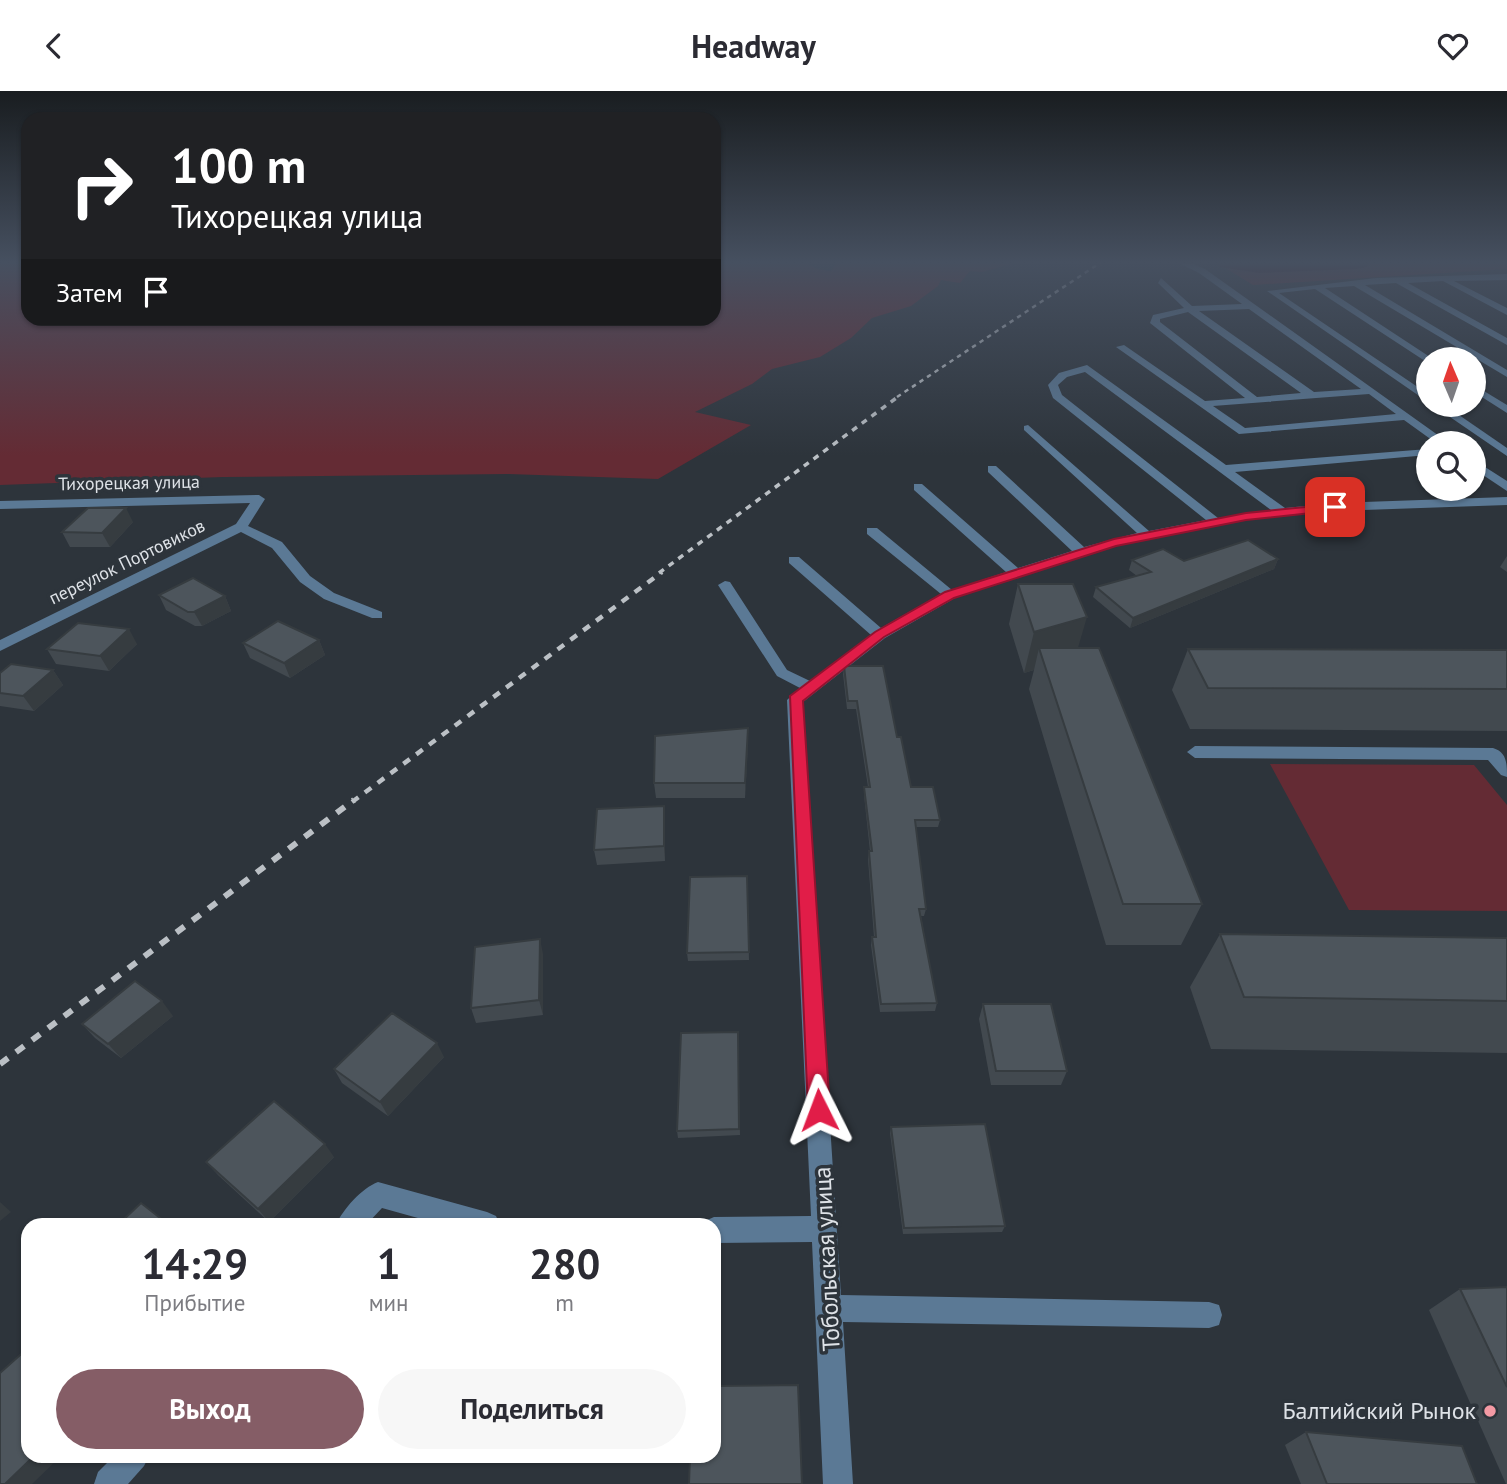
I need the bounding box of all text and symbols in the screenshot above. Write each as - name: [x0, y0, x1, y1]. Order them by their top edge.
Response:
- text: Headway: [691, 25, 816, 67]
- icon: back: [35, 27, 73, 65]
- icon: heart: [1434, 27, 1472, 65]
- text: 100 m: [171, 133, 306, 197]
- icon: right: [56, 140, 147, 231]
- text: Тихорецкая улица: [171, 195, 423, 237]
- icon: arrive: [137, 273, 175, 311]
- text: Затем: [56, 276, 123, 309]
- north arrow: [1416, 347, 1486, 417]
- map controls: [1416, 347, 1486, 501]
- button: search: [1416, 431, 1486, 501]
- street label: Тихорецкая улица: [58, 470, 200, 495]
- pin: [1305, 477, 1365, 537]
- icon: arrive: [1316, 488, 1354, 526]
- street label: переулок Портовиков: [45, 514, 209, 609]
- position arrow: [782, 1073, 856, 1147]
- street label: Тобольская улица: [806, 1166, 847, 1352]
- text: 14:29: [142, 1236, 248, 1291]
- text: 1: [377, 1236, 400, 1291]
- text: 280: [529, 1236, 600, 1291]
- text: Прибытие: [144, 1288, 245, 1317]
- text: мин: [369, 1288, 408, 1317]
- text: m: [555, 1288, 574, 1317]
- button: Выход: [56, 1369, 364, 1449]
- button: Поделиться: [378, 1369, 686, 1449]
- place label: Балтийский Рынок: [1282, 1395, 1477, 1426]
- marker: Балтийский Рынок: [1482, 1403, 1498, 1419]

